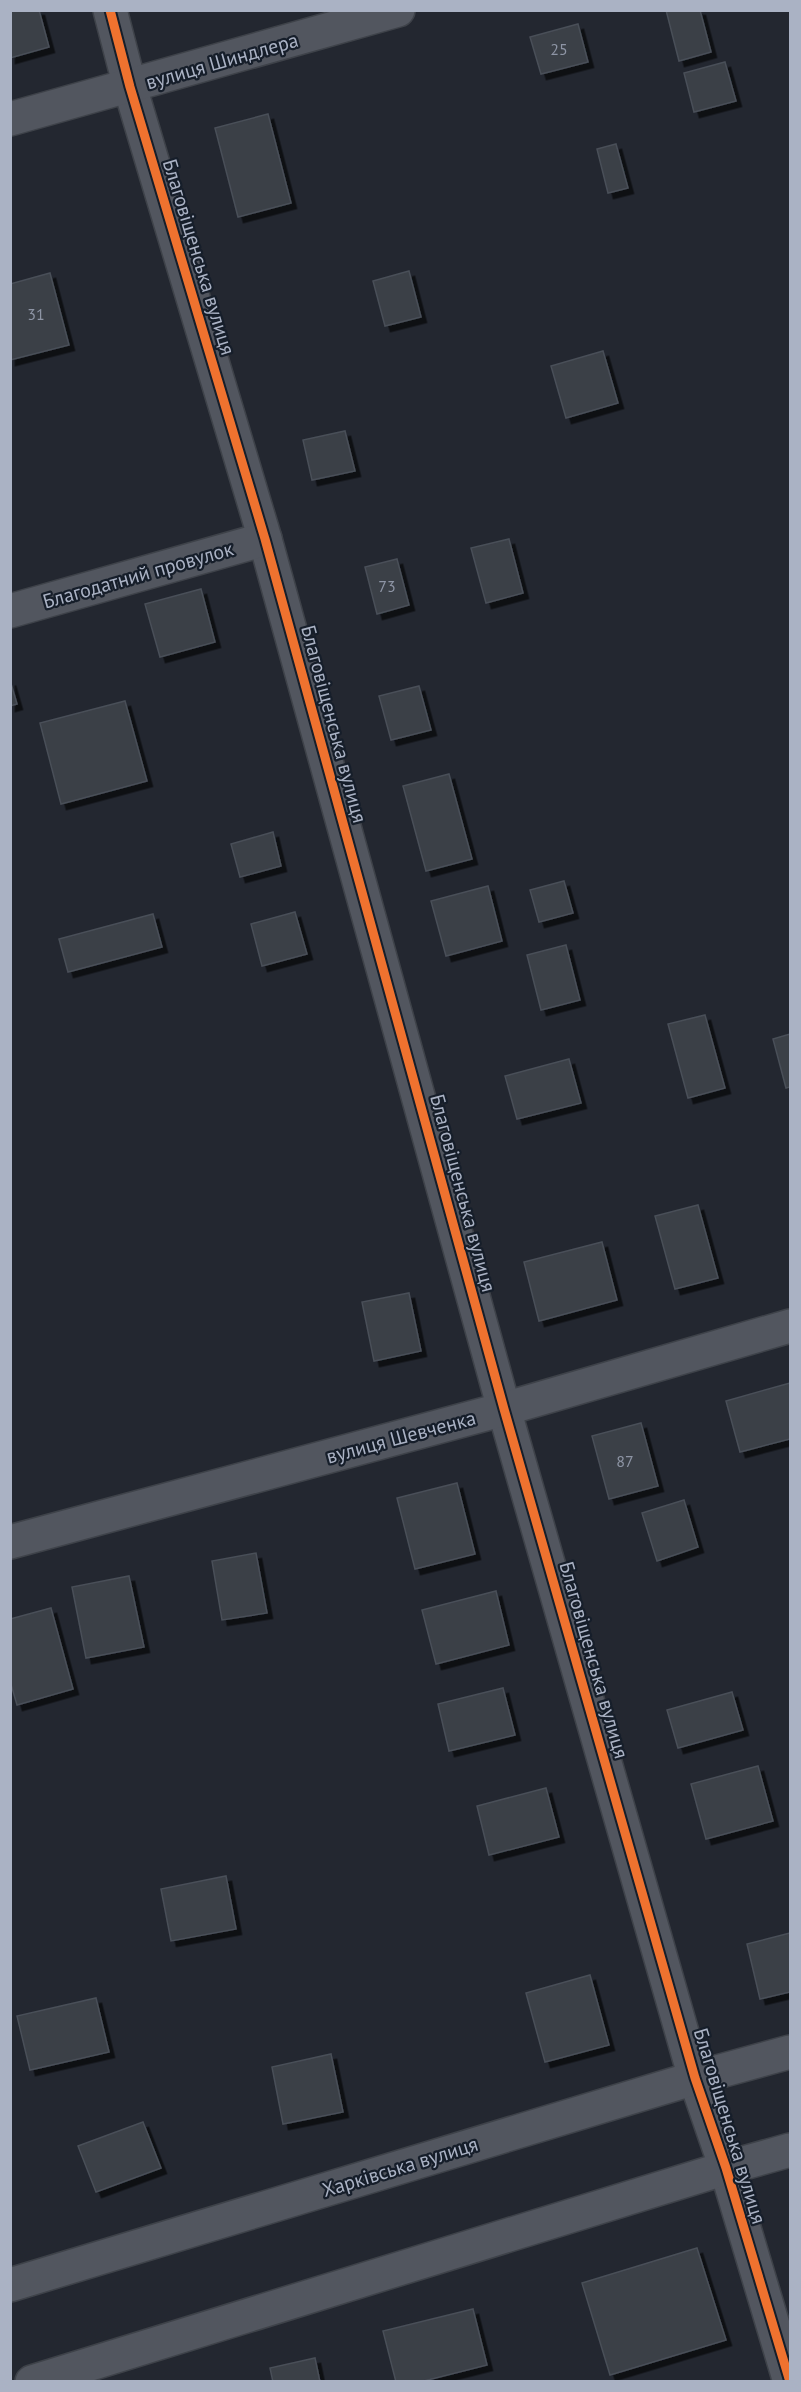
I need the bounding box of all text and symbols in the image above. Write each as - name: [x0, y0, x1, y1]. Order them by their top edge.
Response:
- street label: вулиця Шиндлера: [143, 27, 301, 95]
- house number: 25: [550, 39, 568, 59]
- street label: Благовіщенська вулиця: [157, 156, 241, 358]
- house number: 31: [27, 304, 45, 324]
- street label: Благодатний провулок: [40, 535, 237, 615]
- house number: 73: [378, 576, 396, 596]
- street label: Благовіщенська вулиця: [295, 622, 373, 826]
- street label: Благовіщенська вулиця: [424, 1091, 502, 1295]
- street label: вулиця Шевченка: [323, 1405, 479, 1469]
- house number: 87: [616, 1451, 634, 1471]
- street label: Благовіщенська вулиця: [553, 1559, 635, 1761]
- street label: Благовіщенська вулиця: [688, 2025, 772, 2227]
- street label: Харківська вулиця: [319, 2131, 481, 2203]

